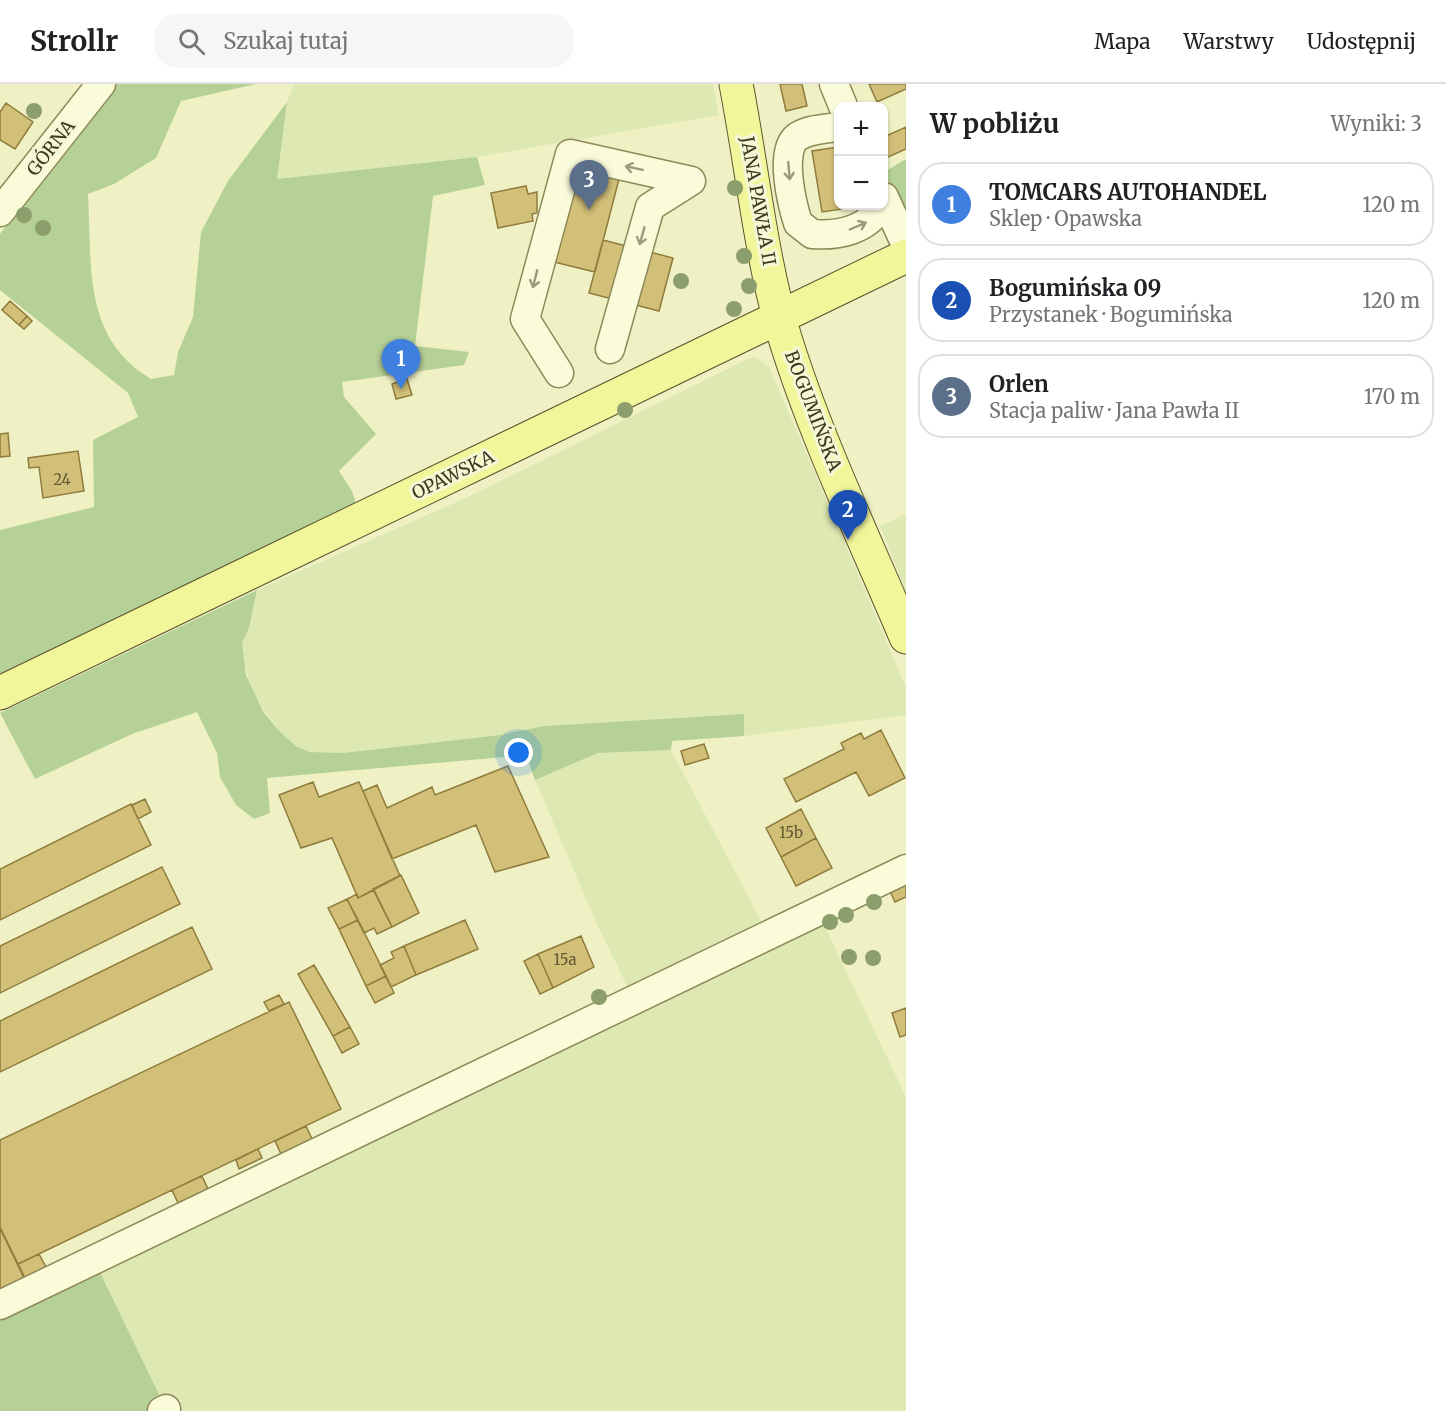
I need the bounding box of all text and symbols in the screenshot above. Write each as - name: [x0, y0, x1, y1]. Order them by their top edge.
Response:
- search box: [154, 14, 574, 68]
- text: Strollr: [30, 23, 118, 59]
- icon: search: [175, 25, 208, 58]
- text: Szukaj tutaj: [223, 27, 349, 55]
- text: Mapa: [1094, 28, 1151, 55]
- text: Warstwy: [1184, 28, 1274, 55]
- text: Udostępnij: [1307, 28, 1416, 55]
- map controls: [834, 102, 888, 210]
- button: +: [834, 102, 888, 156]
- text: W pobliżu: [930, 107, 1059, 140]
- text: Wyniki: 3: [1331, 111, 1422, 136]
- street label: GÓRNA: [21, 115, 80, 180]
- street label: JANA PAWŁA II: [736, 133, 781, 267]
- button: −: [834, 156, 888, 210]
- pin: 3: [570, 160, 608, 210]
- one-way arrow: [784, 160, 795, 180]
- one-way arrow: [625, 162, 644, 173]
- text: TOMCARS AUTOHANDEL: [989, 178, 1267, 206]
- text: 1: [947, 192, 956, 217]
- text: 120 m: [1362, 192, 1420, 217]
- text: Sklep · Opawska: [989, 206, 1142, 231]
- one-way arrow: [849, 220, 867, 231]
- one-way arrow: [636, 227, 647, 246]
- one-way arrow: [529, 269, 541, 288]
- text: Bogumińska 09: [989, 274, 1161, 302]
- text: 2: [946, 288, 957, 313]
- text: 120 m: [1362, 288, 1420, 313]
- text: Przystanek · Bogumińska: [989, 302, 1233, 327]
- pin: 1: [382, 340, 420, 389]
- street label: BOGUMIŃSKA: [780, 347, 847, 475]
- text: Orlen: [989, 370, 1049, 398]
- text: 3: [946, 384, 957, 409]
- text: 170 m: [1364, 384, 1420, 409]
- text: Stacja paliw · Jana Pawła II: [989, 398, 1239, 423]
- street label: OPAWSKA: [408, 445, 498, 504]
- house number: 24: [53, 470, 71, 489]
- pin: 2: [828, 490, 868, 540]
- your location: [504, 738, 533, 767]
- house number: 15b: [779, 823, 803, 842]
- house number: 15a: [553, 950, 577, 969]

